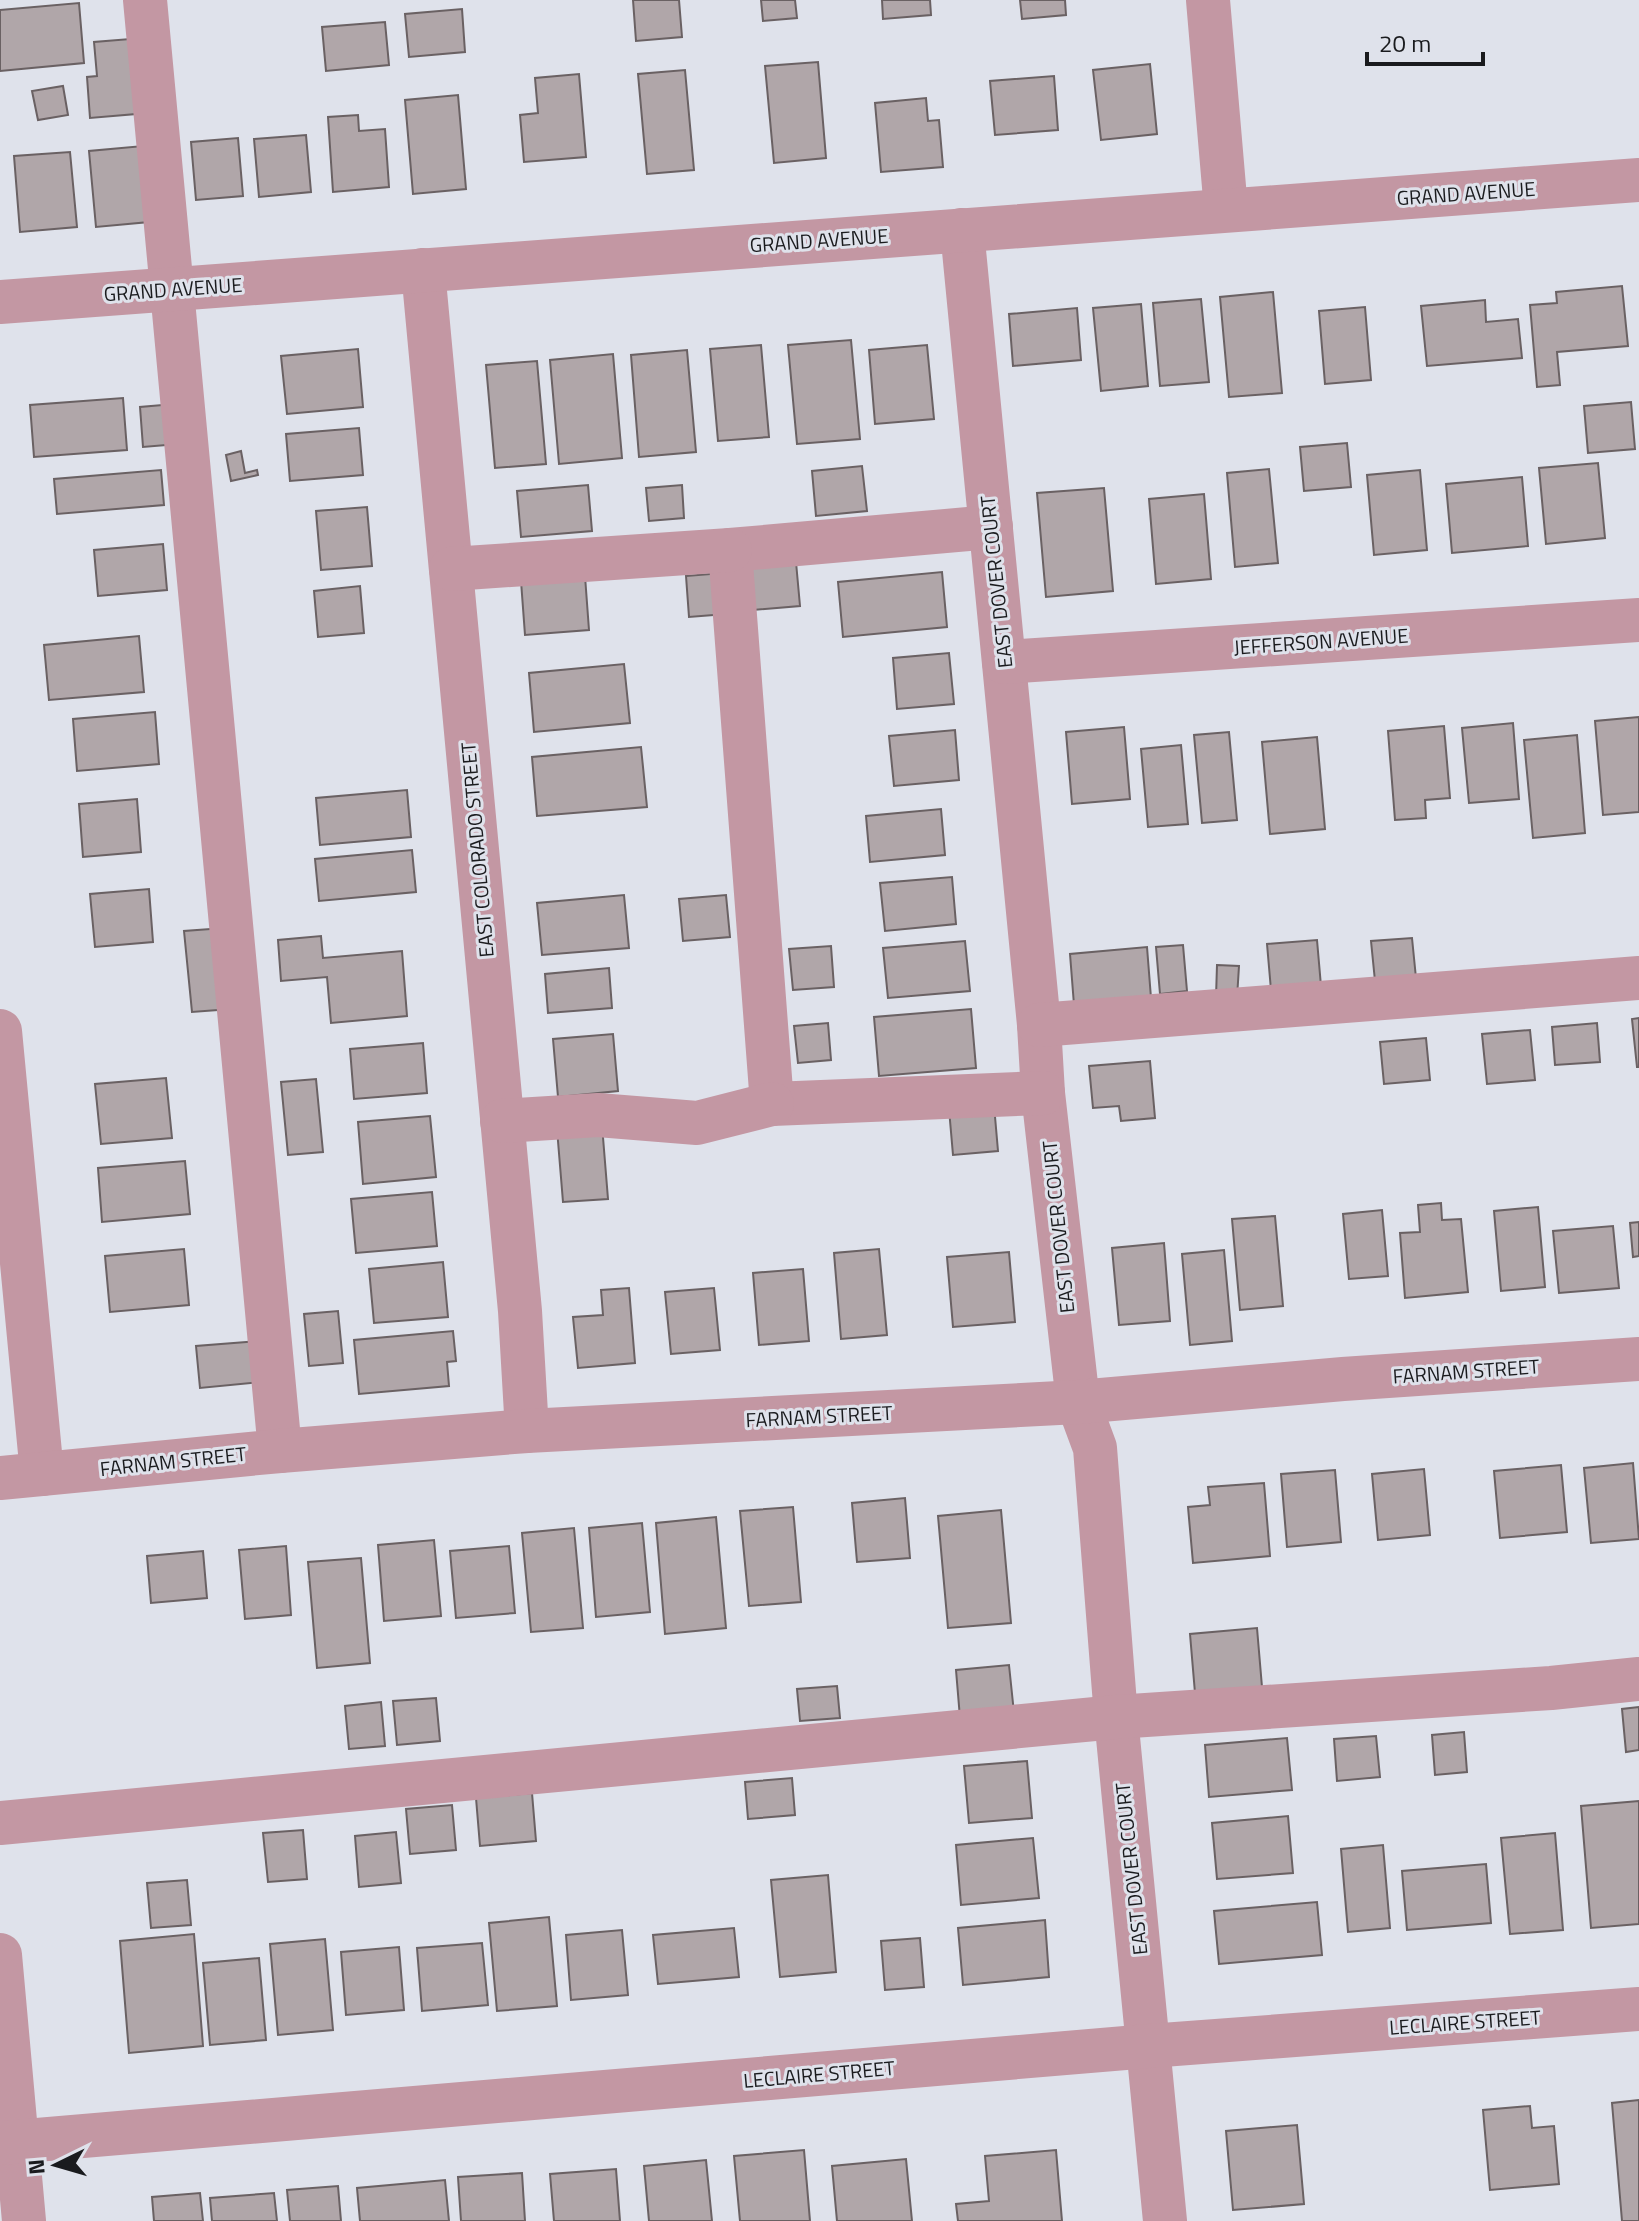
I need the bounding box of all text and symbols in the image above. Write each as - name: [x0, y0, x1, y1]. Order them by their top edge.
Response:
- scale bar: [1367, 16, 1483, 66]
- text: 20 m: [1379, 25, 1431, 61]
- street label: GRAND AVENUE: [1396, 173, 1536, 213]
- street label: GRAND AVENUE: [749, 220, 889, 260]
- street label: GRAND AVENUE: [103, 269, 243, 309]
- street label: EAST DOVER COURT: [971, 494, 1020, 670]
- street label: JEFFERSON AVENUE: [1233, 619, 1409, 663]
- street label: EAST COLORADO STREET: [452, 741, 502, 959]
- street label: EAST DOVER COURT: [1033, 1139, 1082, 1315]
- street label: FARNAM STREET: [1392, 1350, 1541, 1392]
- street label: FARNAM STREET: [745, 1397, 894, 1435]
- street label: FARNAM STREET: [98, 1438, 248, 1484]
- street label: EAST DOVER COURT: [1106, 1781, 1155, 1957]
- street label: LECLAIRE STREET: [1388, 2001, 1542, 2043]
- street label: LECLAIRE STREET: [742, 2052, 896, 2096]
- north arrow: [16, 2125, 96, 2205]
- text: N: [18, 2158, 54, 2176]

